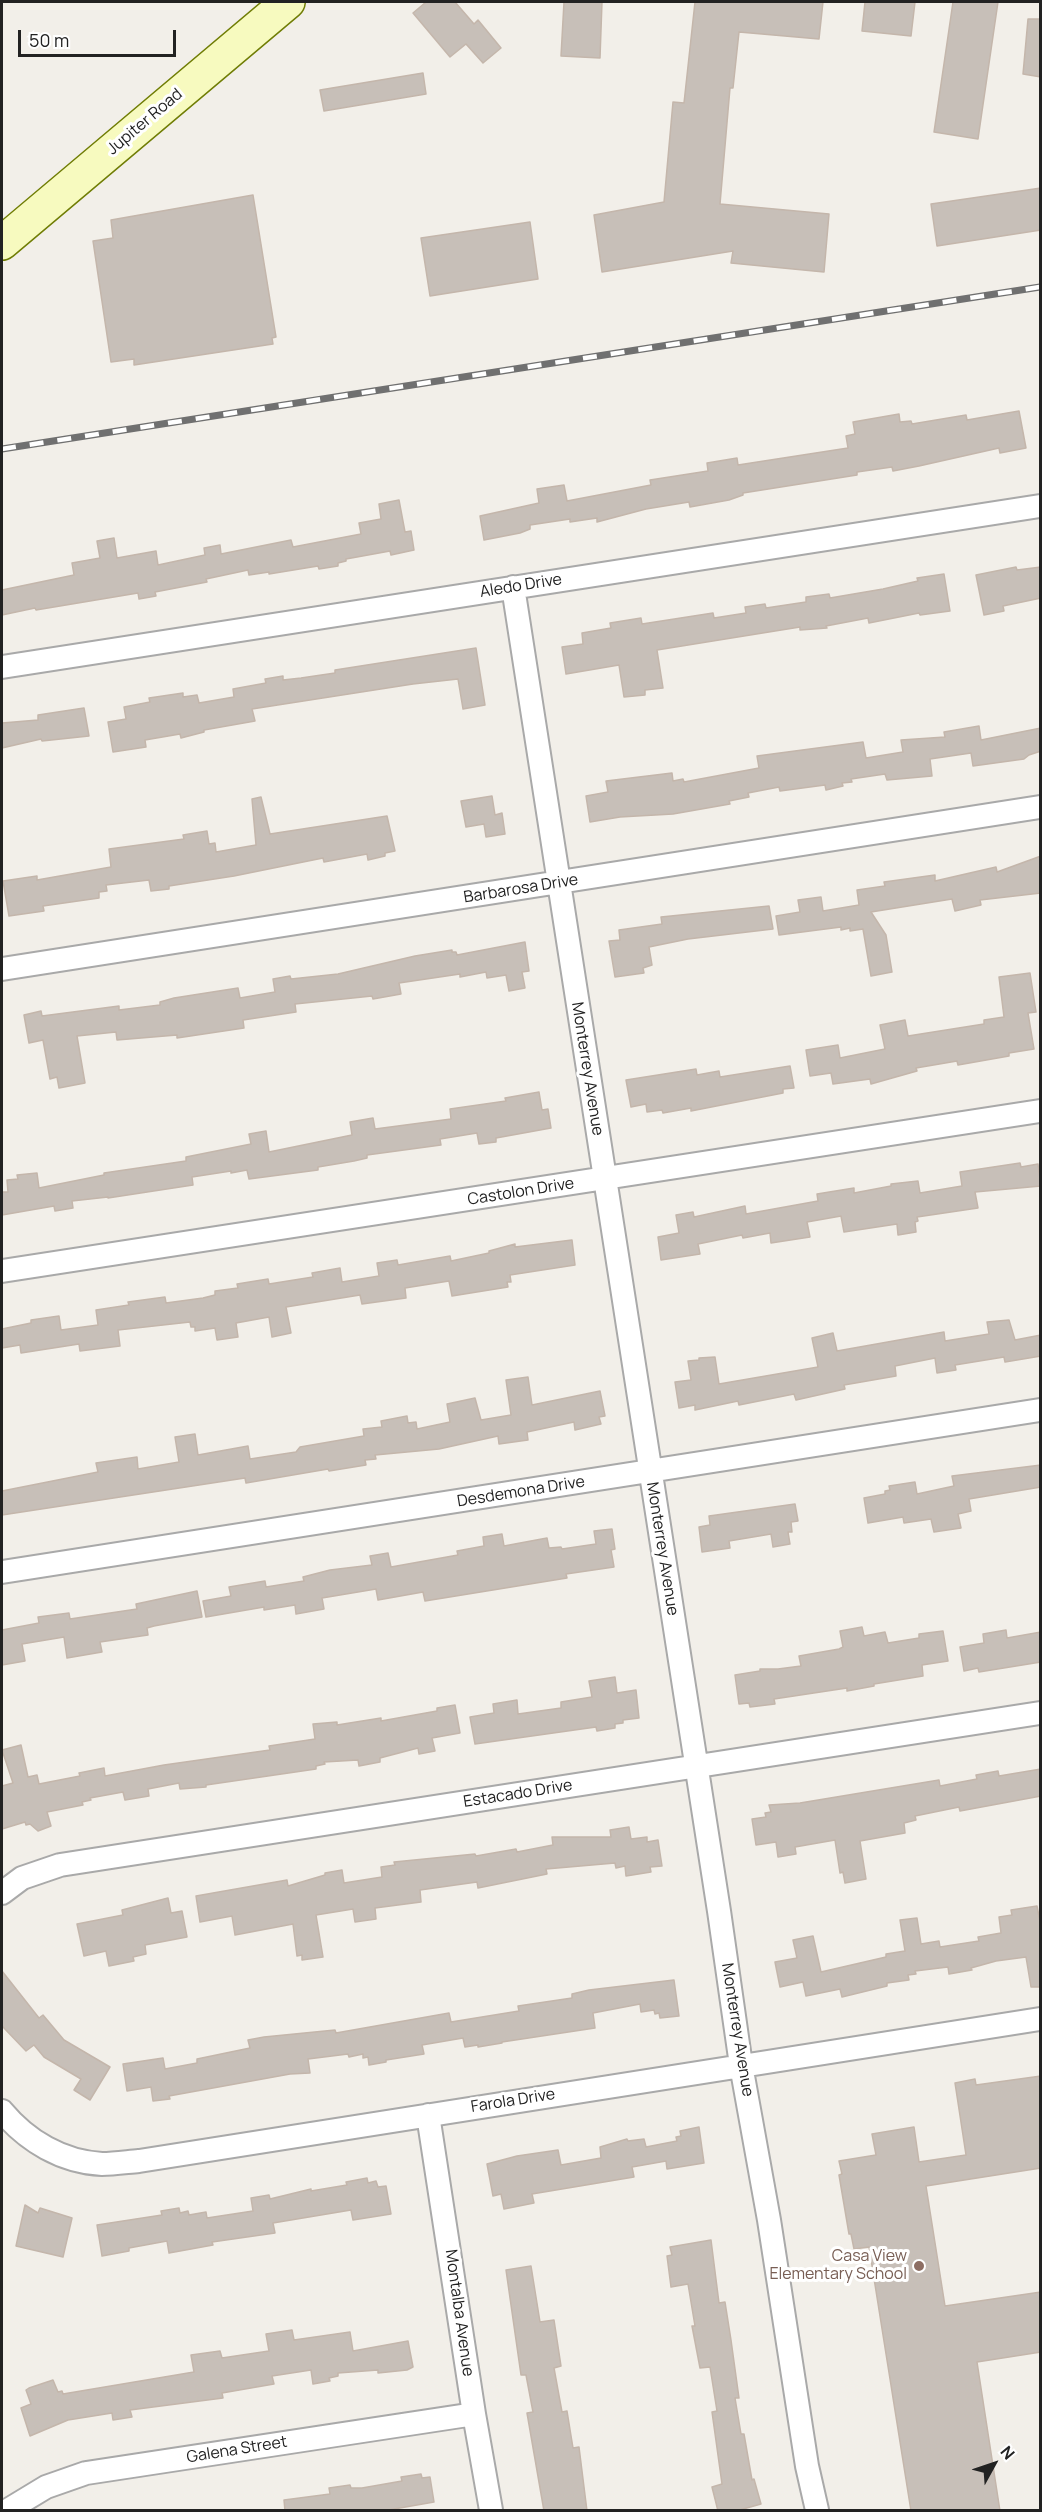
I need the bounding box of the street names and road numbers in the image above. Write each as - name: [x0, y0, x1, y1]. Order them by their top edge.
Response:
- street label: Jupiter Road: [103, 85, 187, 159]
- street label: Aledo Drive: [479, 570, 563, 602]
- street label: Barbarosa Drive: [462, 870, 580, 908]
- street label: Monterrey Avenue: [567, 1001, 607, 1137]
- street label: Castolon Drive: [466, 1174, 576, 1210]
- street label: Desdemona Drive: [456, 1472, 586, 1512]
- street label: Monterrey Avenue: [642, 1481, 682, 1617]
- street label: Estacado Drive: [462, 1776, 574, 1812]
- street label: Monterrey Avenue: [717, 1962, 757, 2098]
- street label: Farola Drive: [470, 2085, 556, 2117]
- street label: Montalba Avenue: [441, 2248, 477, 2378]
- street label: Galena Street: [185, 2433, 289, 2467]

